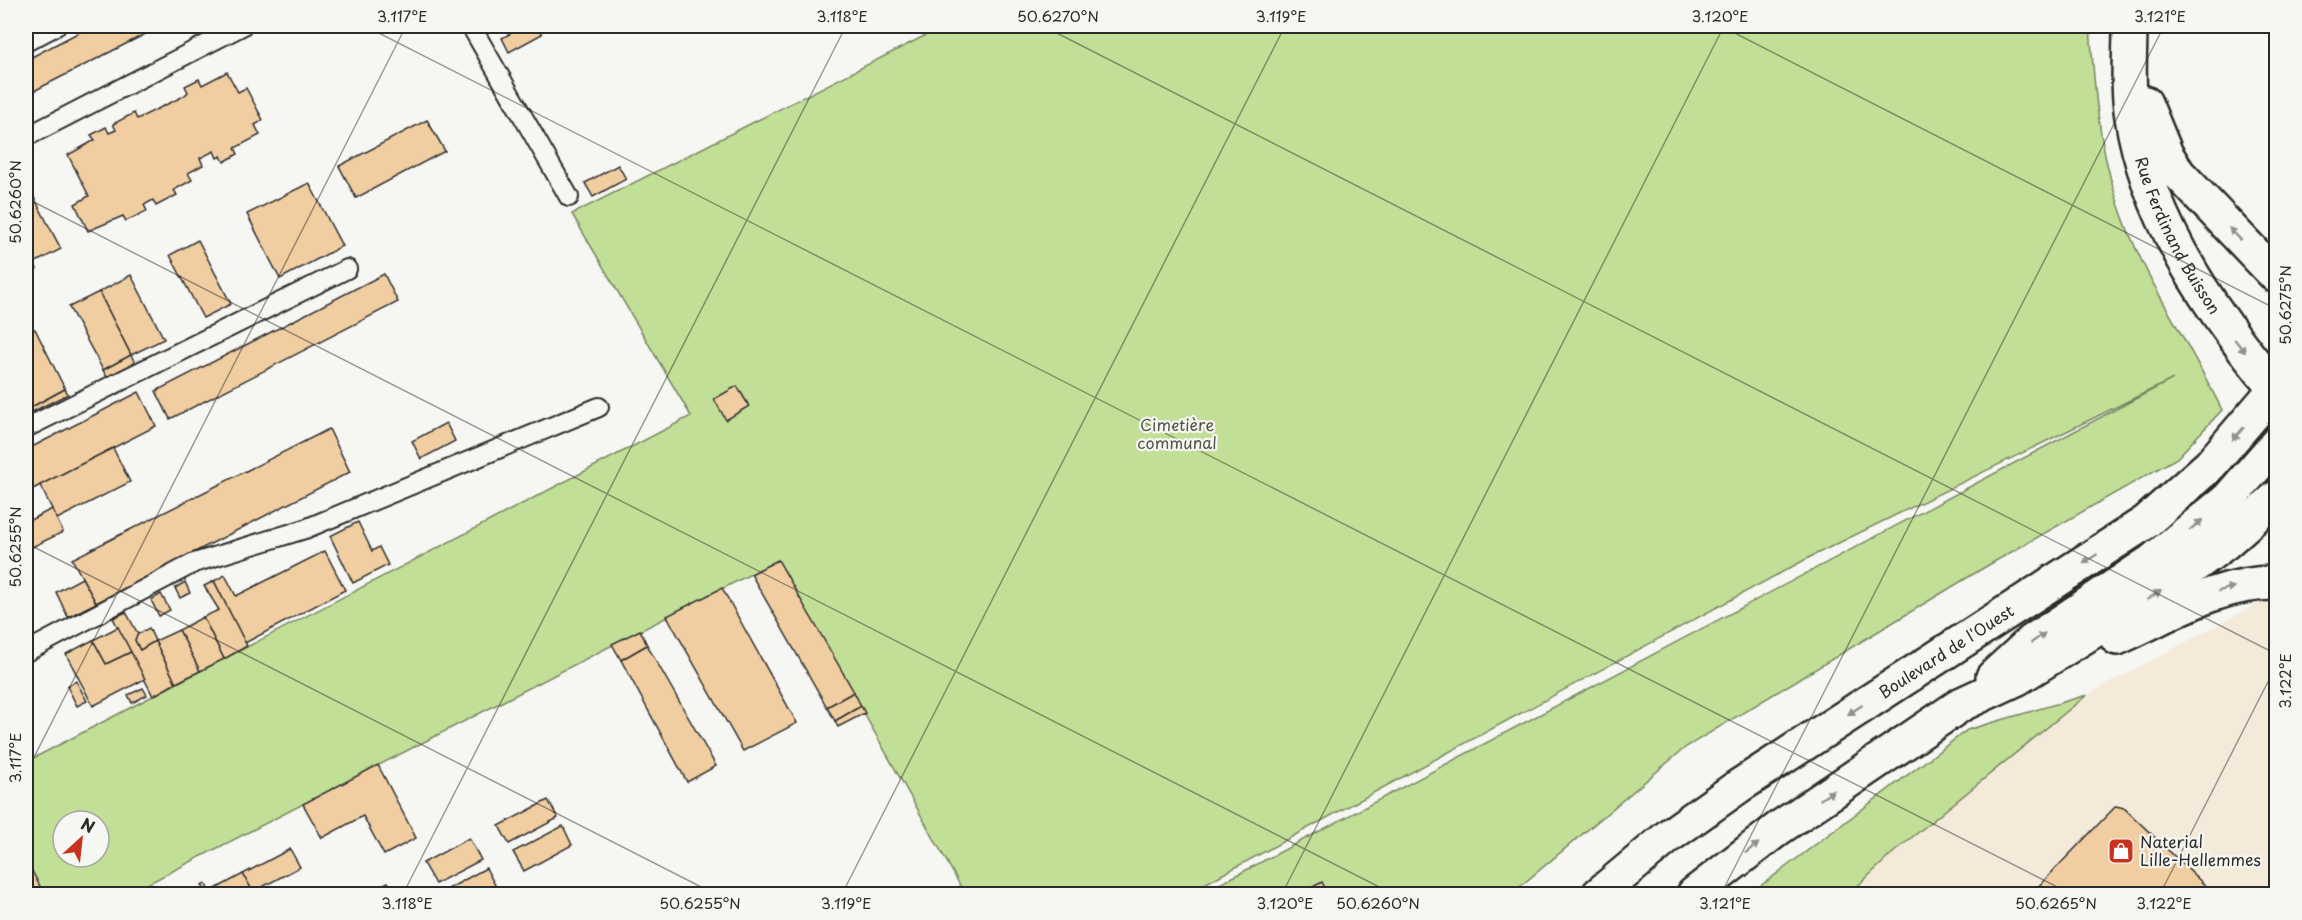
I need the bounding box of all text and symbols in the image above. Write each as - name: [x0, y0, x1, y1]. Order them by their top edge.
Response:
- text: 3.117°E: [377, 4, 427, 27]
- text: 3.118°E: [816, 4, 868, 27]
- text: 50.6270°N: [1017, 4, 1099, 27]
- text: 3.119°E: [1256, 4, 1306, 27]
- text: 3.120°E: [1692, 4, 1748, 27]
- text: 3.121°E: [2134, 4, 2186, 27]
- street label: Rue Ferdinand Buisson: [2130, 154, 2227, 318]
- text: 50.6260°N: [3, 160, 26, 244]
- one-way arrow: [2229, 228, 2243, 242]
- text: 50.6275°N: [2273, 265, 2296, 345]
- one-way arrow: [2233, 338, 2246, 354]
- park label: Cimetière communal: [1137, 412, 1217, 454]
- one-way arrow: [2232, 426, 2245, 441]
- text: 50.6255°N: [3, 506, 26, 588]
- one-way arrow: [2189, 519, 2204, 531]
- one-way arrow: [2082, 553, 2098, 564]
- one-way arrow: [2217, 584, 2235, 593]
- one-way arrow: [2146, 589, 2162, 600]
- street label: Boulevard de l'Ouest: [1873, 598, 2018, 703]
- one-way arrow: [2030, 633, 2046, 644]
- text: 3.122°E: [2273, 653, 2296, 709]
- one-way arrow: [1847, 704, 1863, 715]
- text: 3.117°E: [3, 733, 26, 783]
- one-way arrow: [1819, 790, 1835, 801]
- north arrow: [51, 809, 111, 869]
- text: N: [77, 811, 99, 838]
- place label: Naterial Lille-Hellemmes: [2140, 829, 2261, 871]
- shop icon: Naterial Lille-Hellemmes: [2106, 836, 2136, 866]
- one-way arrow: [1745, 842, 1760, 854]
- text: 3.118°E: [381, 891, 433, 914]
- text: 50.6255°N: [659, 891, 741, 914]
- text: 3.119°E: [821, 891, 871, 914]
- text: 3.120°E: [1257, 891, 1313, 914]
- text: 50.6260°N: [1336, 891, 1420, 914]
- text: 3.121°E: [1699, 891, 1751, 914]
- text: 50.6265°N: [2015, 891, 2097, 914]
- text: 3.122°E: [2136, 891, 2192, 914]

